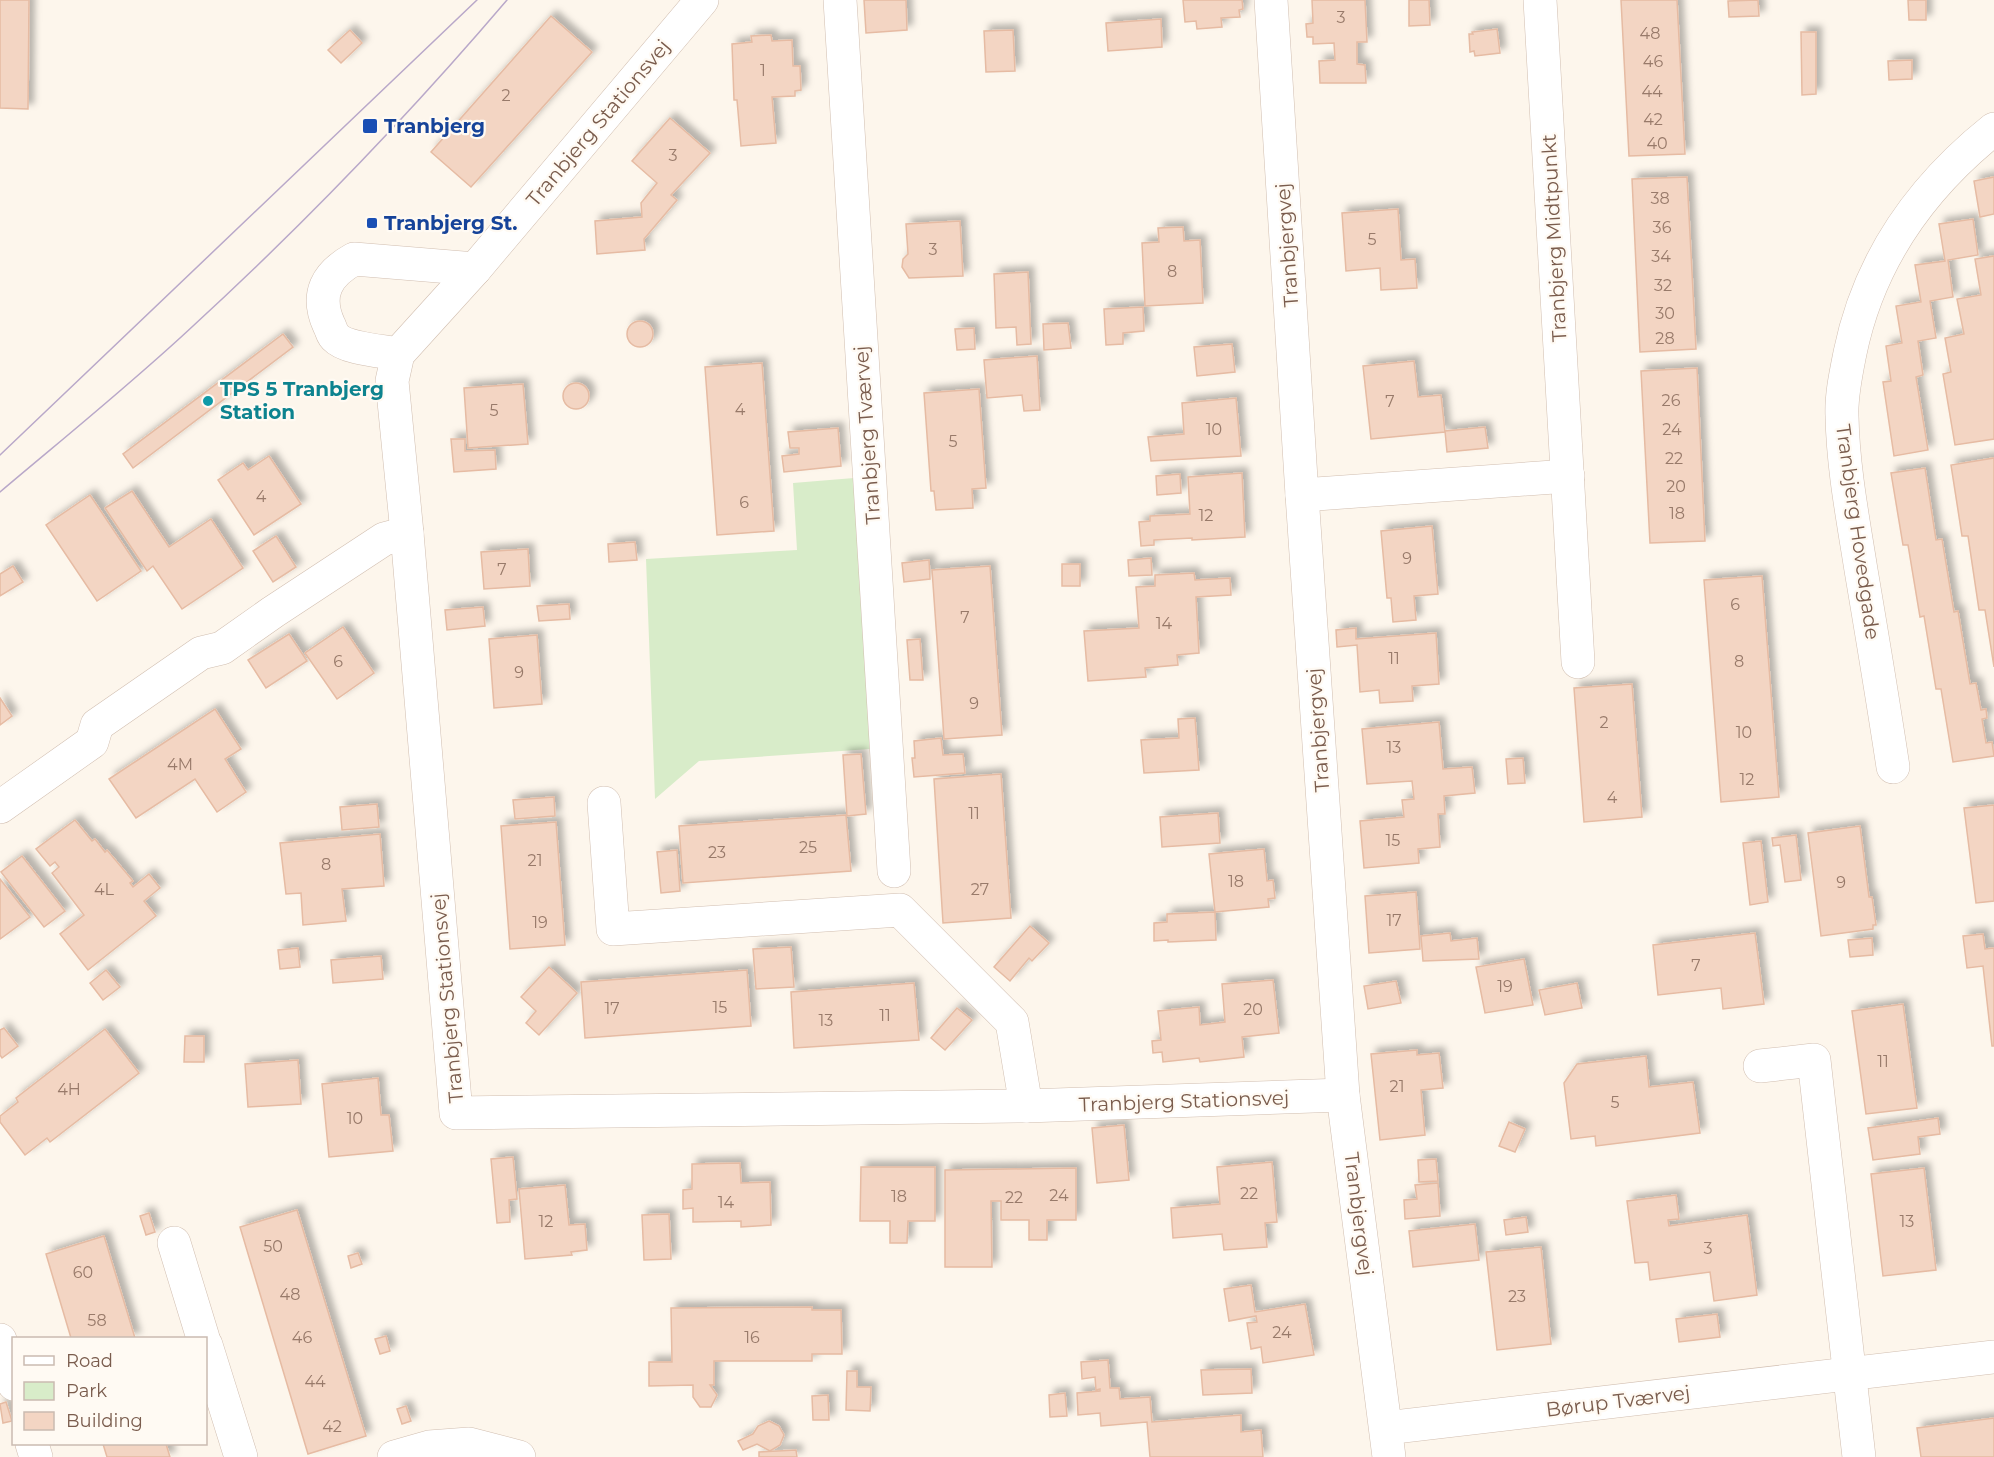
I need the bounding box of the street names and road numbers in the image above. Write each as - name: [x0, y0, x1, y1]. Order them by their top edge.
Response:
- street label: Tranbjerg Stationsvej: [521, 35, 675, 211]
- street label: Tranbjerg Midtpunkt: [1537, 133, 1571, 343]
- street label: Tranbjergvej: [1271, 182, 1303, 308]
- street label: Tranbjerg Tværvej: [849, 345, 885, 525]
- street label: Tranbjerg Hovedgade: [1831, 423, 1885, 641]
- street label: Tranbjergvej: [1302, 667, 1334, 793]
- street label: Tranbjerg Stationsvej: [426, 892, 468, 1104]
- street label: Tranbjerg Stationsvej: [1078, 1085, 1290, 1117]
- street label: Tranbjergvej: [1340, 1151, 1378, 1277]
- street label: Børup Tværvej: [1545, 1380, 1691, 1422]

